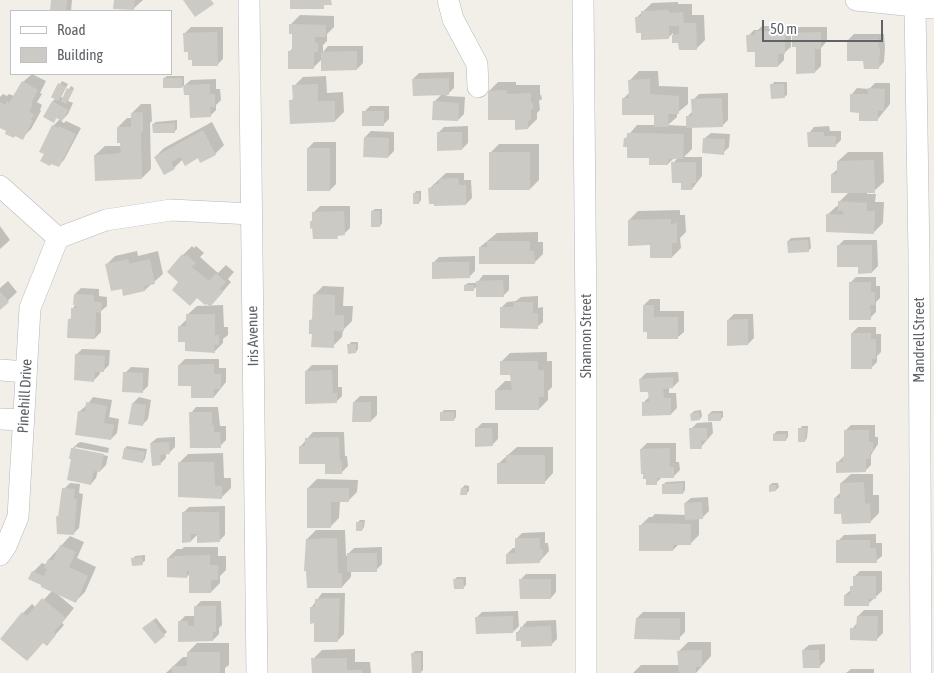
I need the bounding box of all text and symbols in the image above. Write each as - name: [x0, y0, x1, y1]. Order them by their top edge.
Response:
- legend: [10, 10, 172, 75]
- scale bar: [764, 10, 885, 42]
- text: 50 m: [770, 20, 797, 37]
- text: Road: [57, 21, 86, 38]
- text: Building: [57, 46, 103, 63]
- street label: Shannon Street: [577, 294, 595, 378]
- street label: Mandrell Street: [910, 297, 928, 383]
- street label: Iris Avenue: [243, 306, 263, 366]
- street label: Pinehill Drive: [14, 358, 36, 434]

